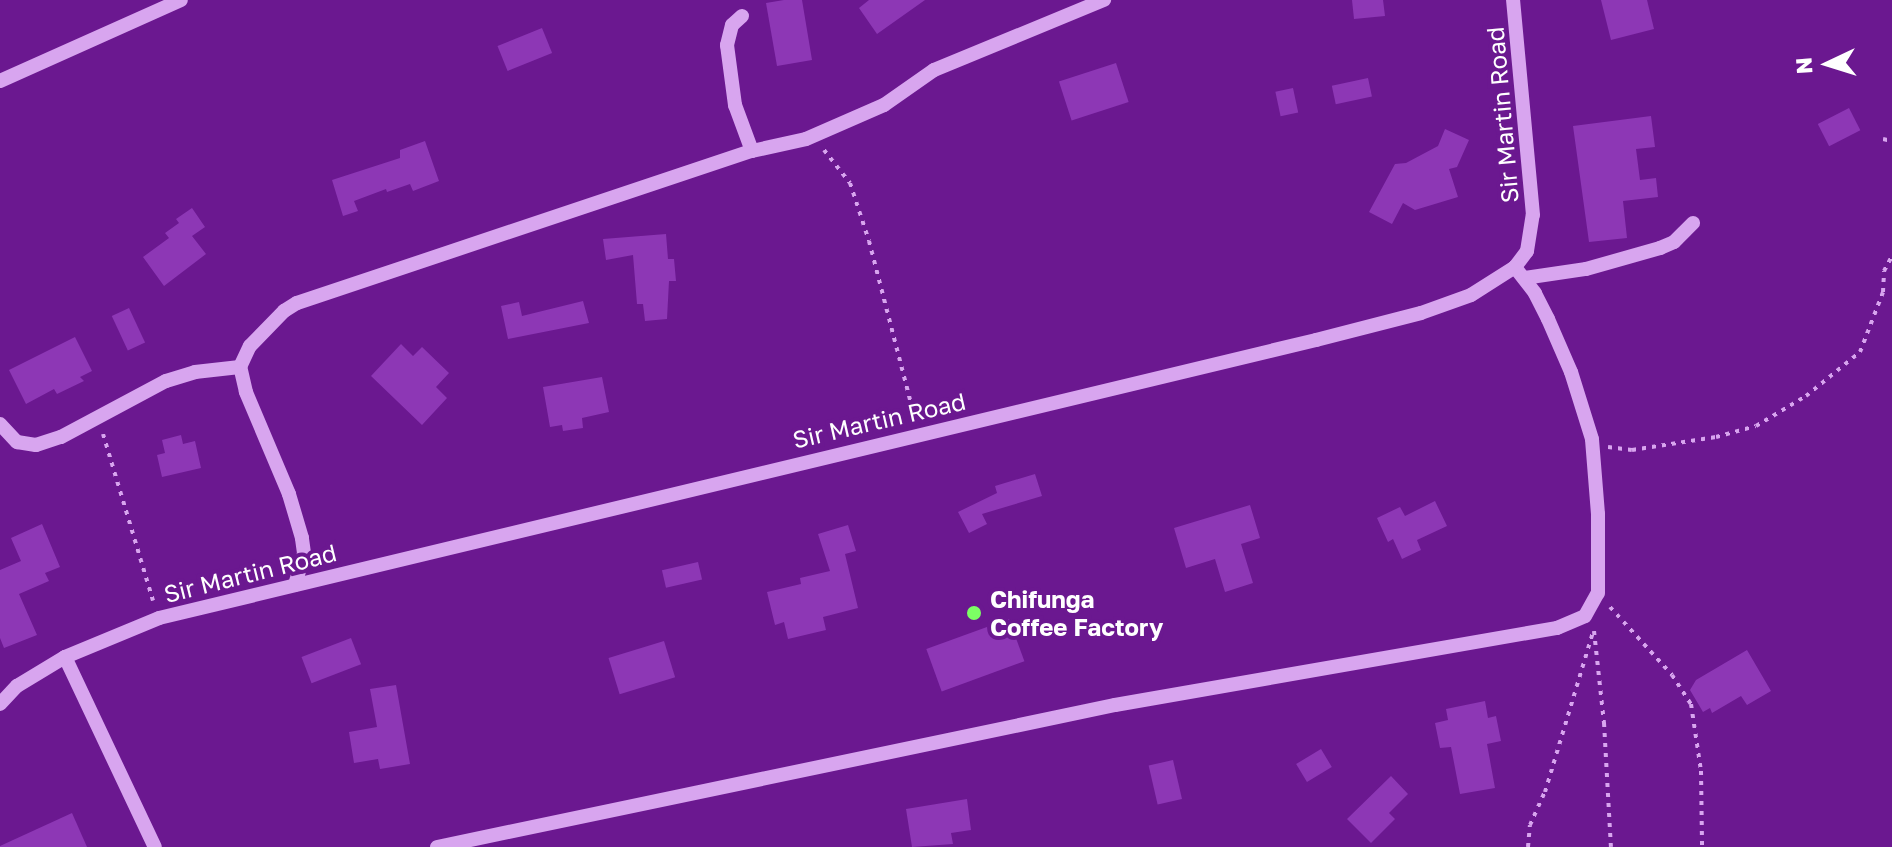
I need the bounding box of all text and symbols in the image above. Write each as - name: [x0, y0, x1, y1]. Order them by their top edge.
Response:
- north arrow: [1788, 24, 1868, 104]
- street label: Sir Martin Road: [1480, 26, 1524, 204]
- text: N: [1790, 56, 1818, 75]
- street label: Sir Martin Road: [790, 386, 968, 454]
- street label: Sir Martin Road: [161, 538, 339, 608]
- place label: Chifunga Coffee Factory: [990, 585, 1163, 641]
- marker: Chifunga Coffee Factory: [965, 604, 983, 622]

